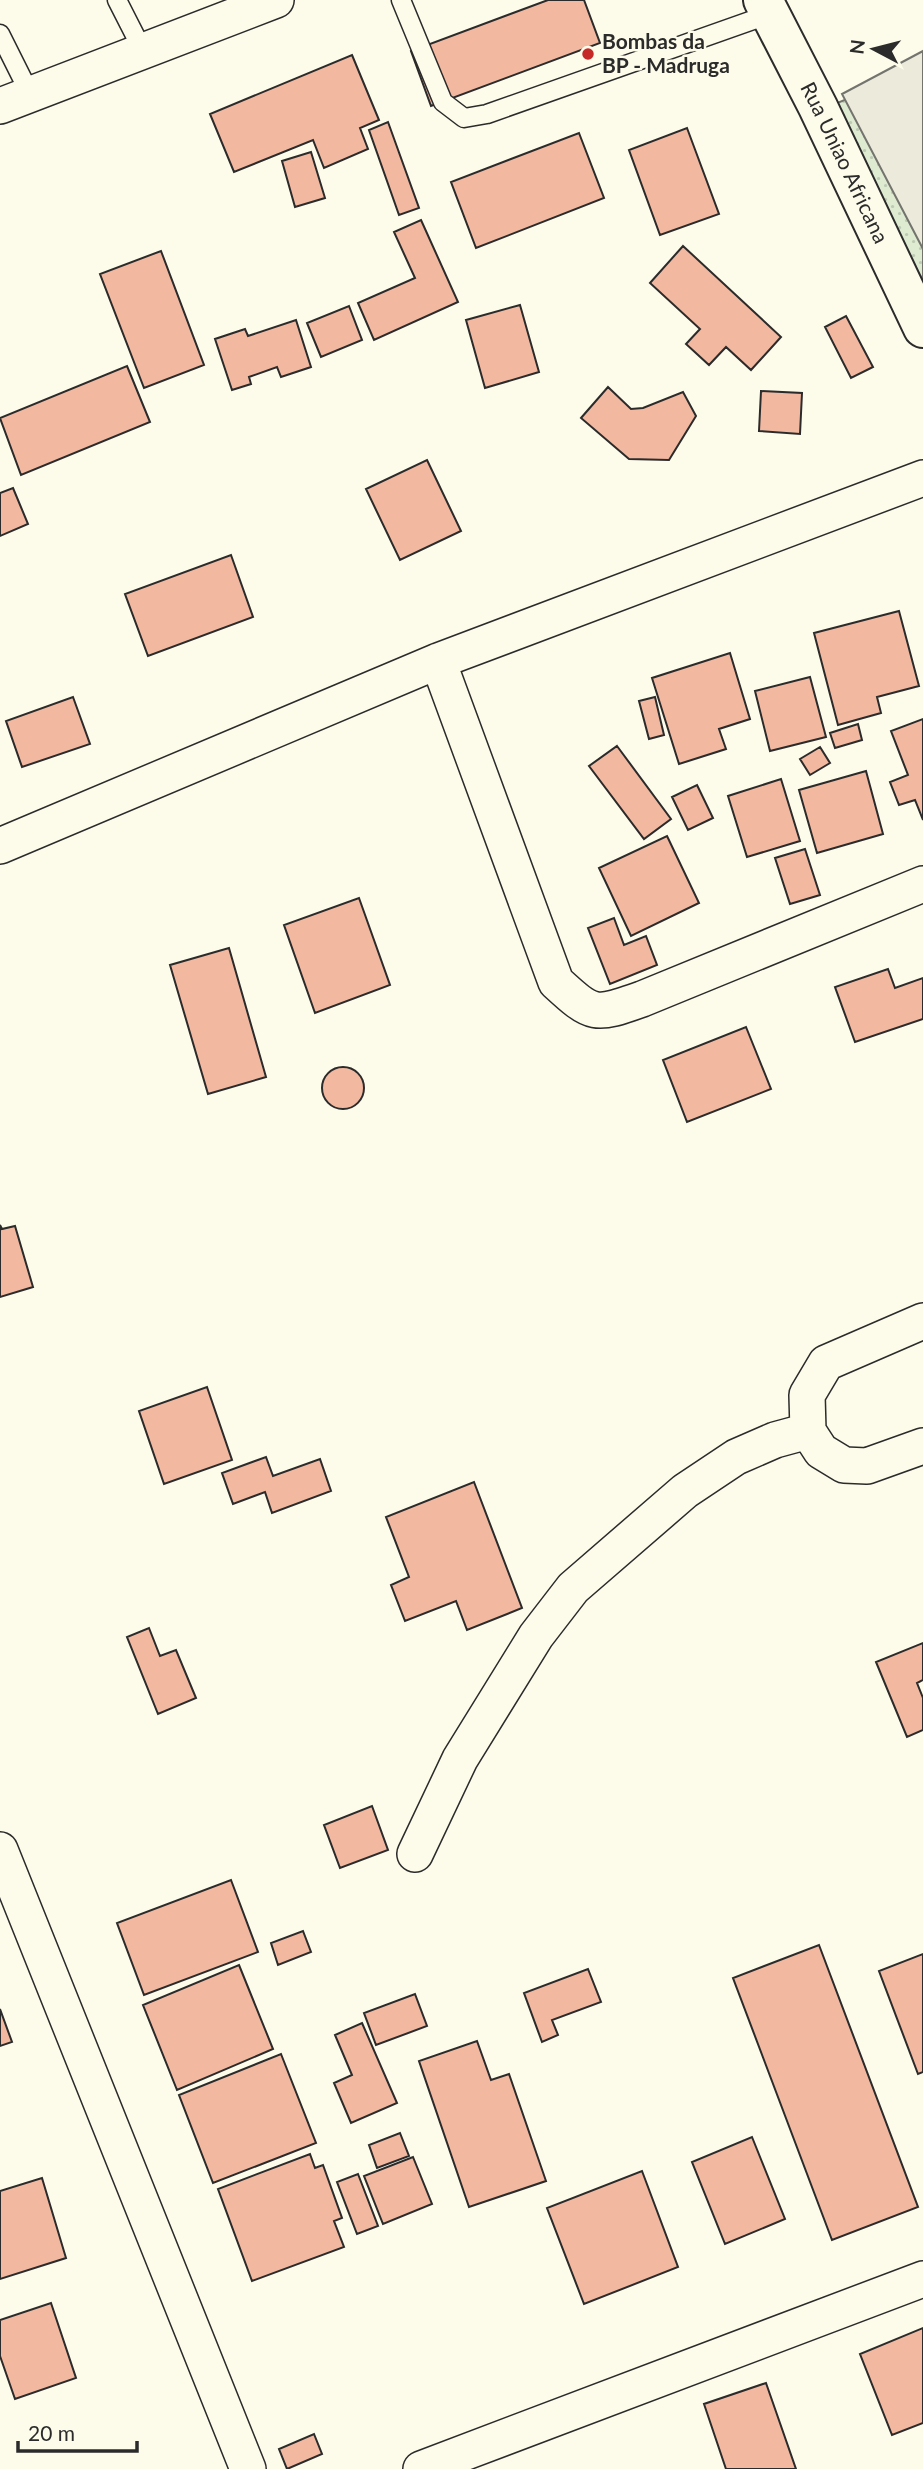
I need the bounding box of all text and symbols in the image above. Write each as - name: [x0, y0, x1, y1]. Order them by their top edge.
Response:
- north arrow: [839, 14, 909, 84]
- place label: Bombas da BP - Madruga: [602, 28, 730, 77]
- text: N: [844, 38, 869, 56]
- marker: Bombas da BP - Madruga: [580, 46, 596, 62]
- street label: Rua Uniao Africana: [796, 77, 895, 247]
- scale bar: [18, 2410, 136, 2454]
- text: 20 m: [28, 2420, 75, 2445]

